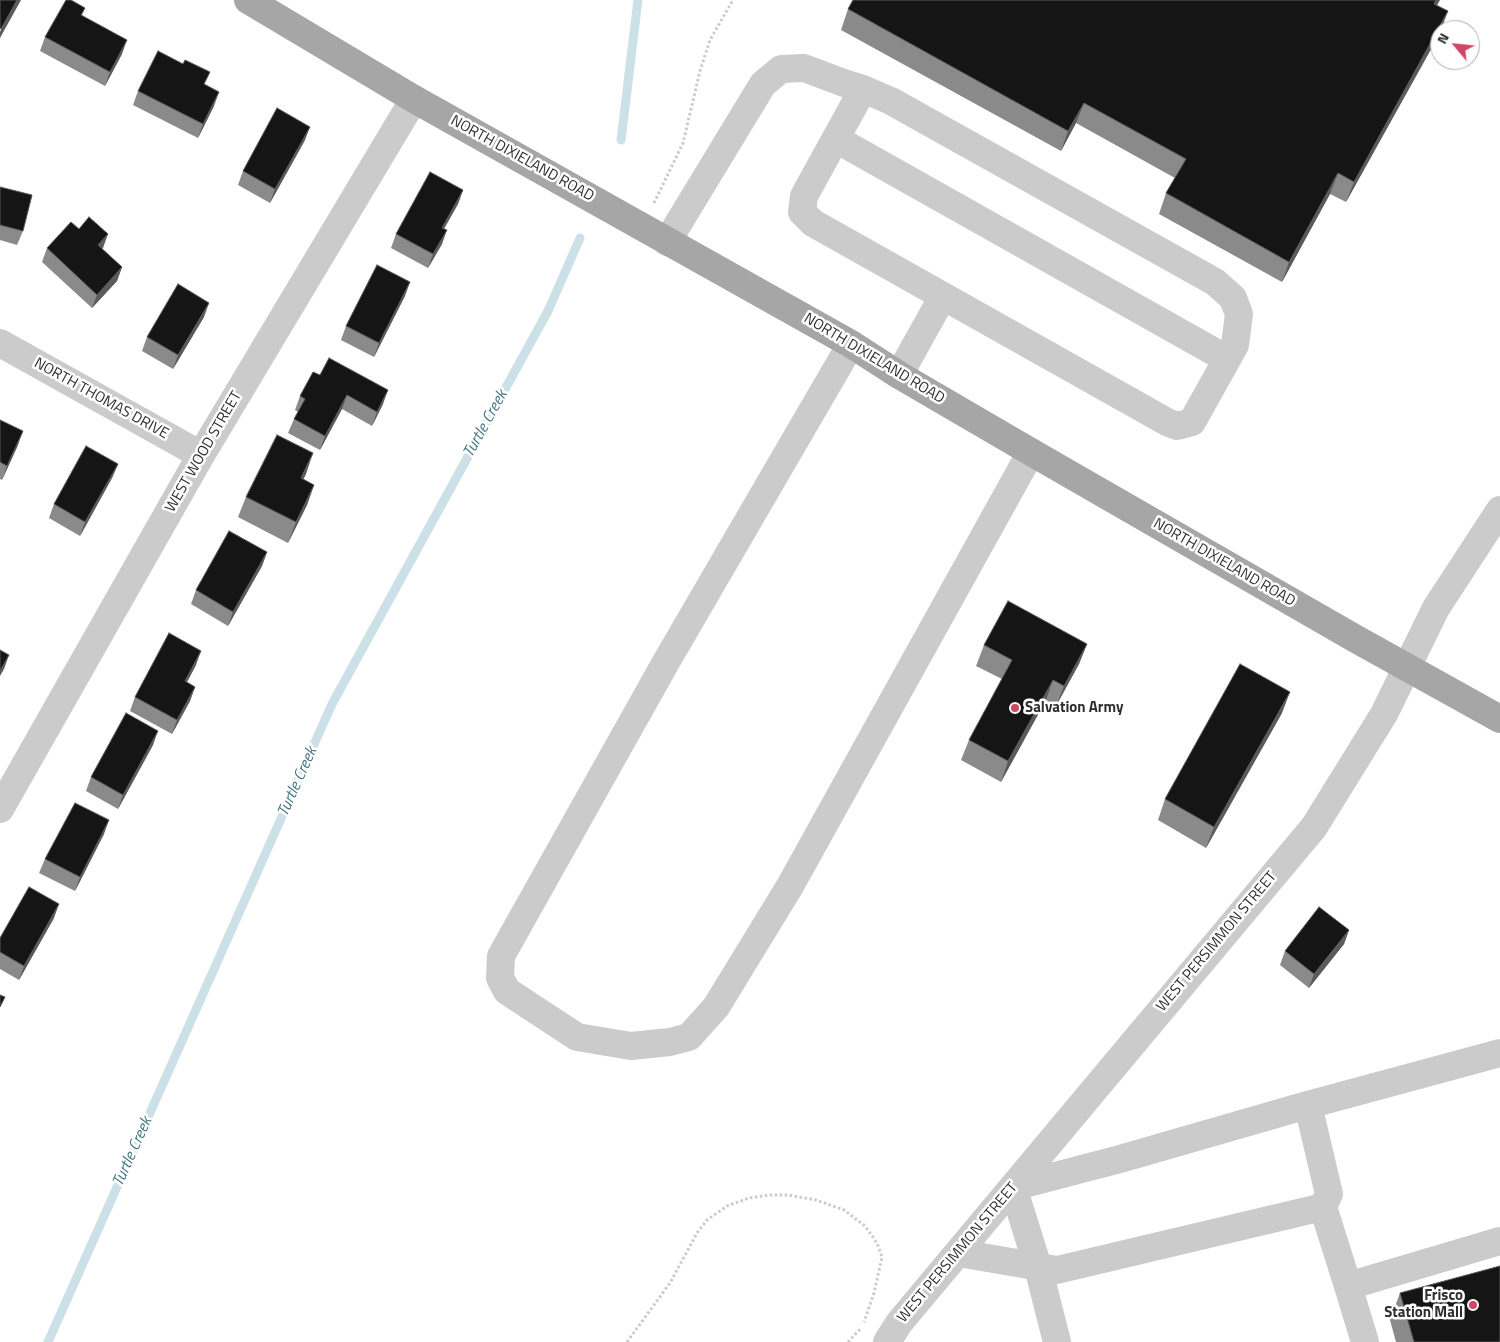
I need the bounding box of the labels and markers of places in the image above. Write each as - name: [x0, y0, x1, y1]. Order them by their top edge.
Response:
- place label: Salvation Army: [1025, 699, 1123, 717]
- marker: Salvation Army: [1009, 702, 1021, 714]
- place label: Frisco Station Mall: [1384, 1287, 1463, 1322]
- marker: Frisco Station Mall: [1467, 1299, 1479, 1311]

